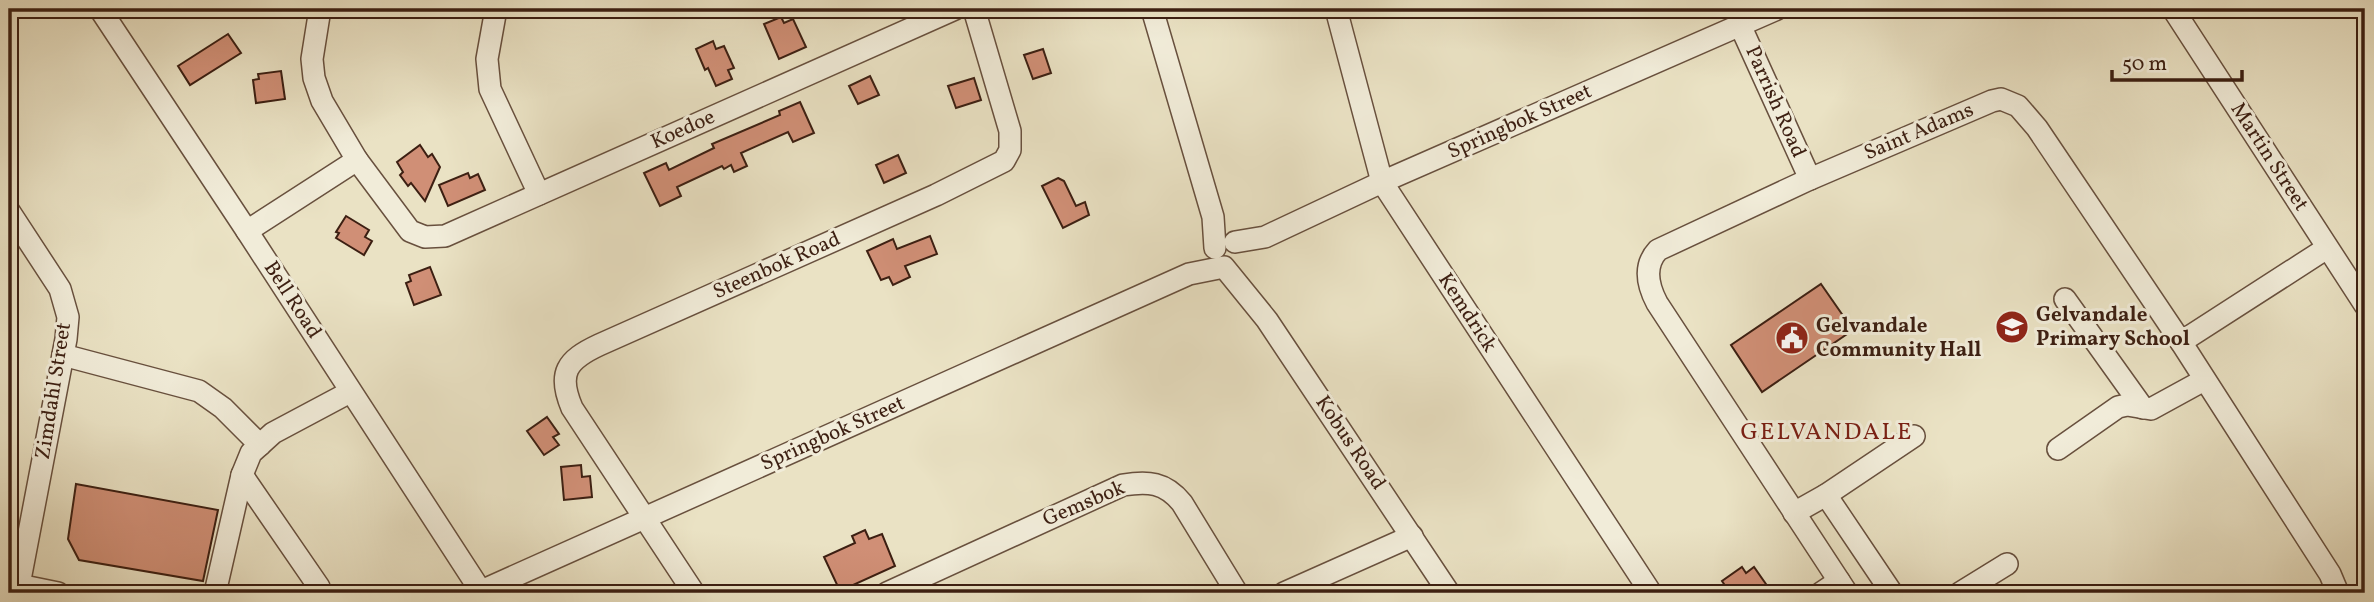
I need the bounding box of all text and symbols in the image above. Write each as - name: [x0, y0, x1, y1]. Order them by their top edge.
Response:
- scale bar: [2112, 38, 2241, 82]
- street label: Parrish Road: [1737, 41, 1813, 163]
- text: 50 m: [2122, 50, 2167, 79]
- street label: Springbok Street: [1443, 77, 1597, 167]
- street label: Saint Adams: [1860, 96, 1978, 168]
- street label: Martin Street: [2223, 97, 2315, 217]
- street label: Koedoe: [646, 103, 720, 157]
- street label: Steenbok Road: [709, 225, 845, 307]
- street label: Bell Road: [256, 256, 328, 344]
- street label: Kemdrick: [1431, 268, 1504, 359]
- place label: Gelvandale Primary School: [2036, 301, 2190, 354]
- school or university icon: Gelvandale Primary School: [1993, 308, 2031, 346]
- place label: Gelvandale Community Hall: [1816, 312, 1981, 365]
- public building icon: Gelvandale Community Hall: [1773, 319, 1811, 357]
- street label: Zimdahl Street: [29, 320, 79, 462]
- street label: Springbok Street: [756, 389, 910, 479]
- street label: Kobus Road: [1308, 390, 1392, 496]
- district label: GELVANDALE: [1741, 416, 1913, 450]
- street label: Gemsbok: [1038, 473, 1130, 534]

